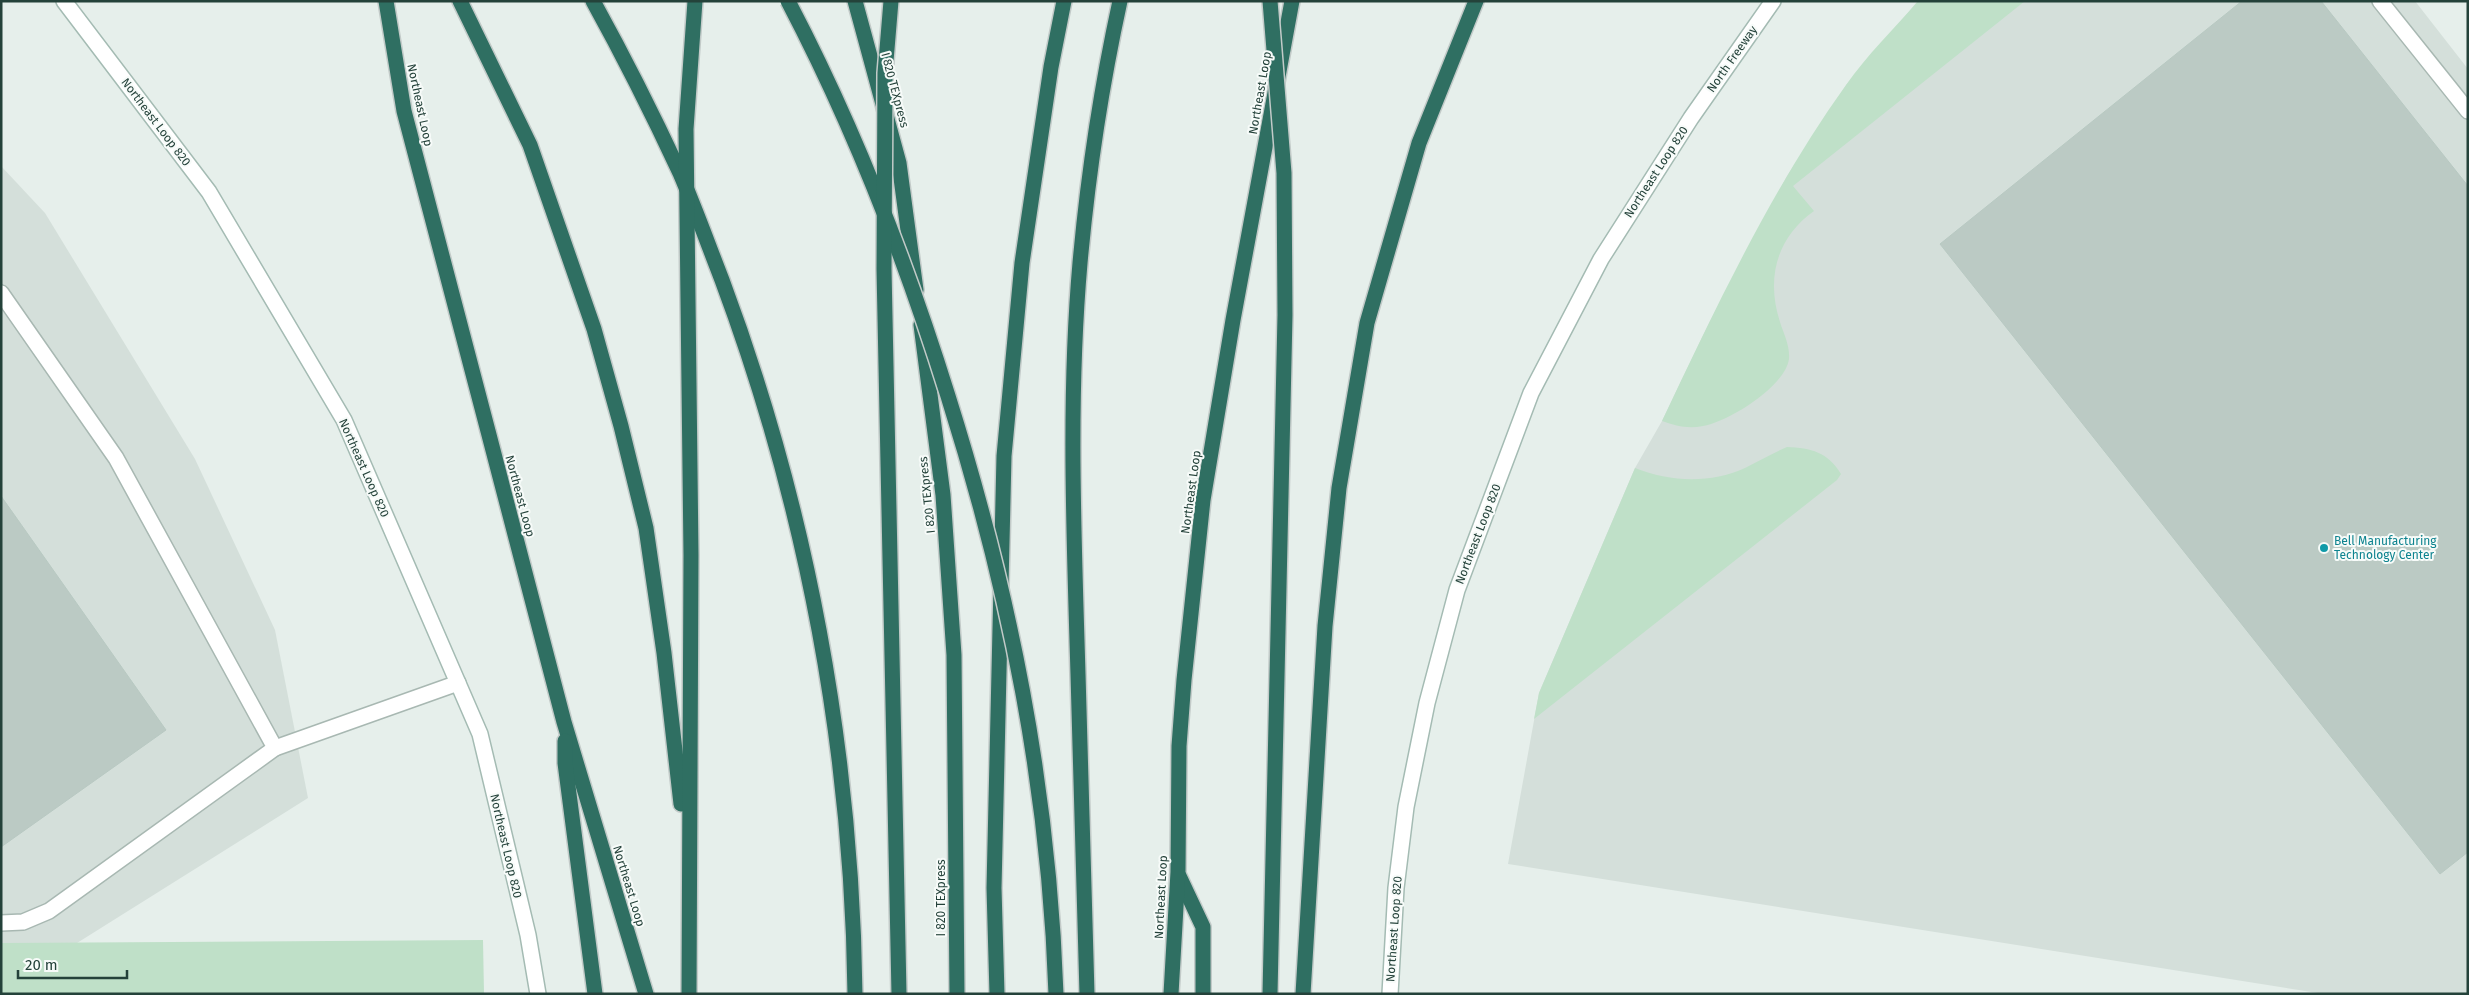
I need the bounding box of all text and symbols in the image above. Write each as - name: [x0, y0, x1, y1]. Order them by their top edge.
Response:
- street label: North Freeway: [1704, 23, 1760, 95]
- street label: Northeast Loop: [1246, 50, 1274, 136]
- street label: I 820 TEXpress: [878, 51, 912, 129]
- street label: Northeast Loop: [404, 62, 436, 148]
- street label: Northeast Loop 820: [118, 75, 194, 169]
- street label: Northeast Loop 820: [1621, 123, 1691, 220]
- street label: Northeast Loop 820: [336, 417, 392, 520]
- street label: Northeast Loop: [1178, 449, 1204, 535]
- street label: Northeast Loop: [502, 454, 538, 538]
- street label: I 820 TEXpress: [916, 456, 938, 534]
- street label: Northeast Loop 820: [1452, 482, 1504, 586]
- place label: Bell Manufacturing Technology Center: [2334, 534, 2437, 562]
- marker: Bell Manufacturing Technology Center: [2318, 542, 2330, 554]
- street label: Northeast Loop 820: [487, 793, 525, 900]
- street label: Northeast Loop: [610, 844, 648, 928]
- street label: Northeast Loop: [1152, 855, 1170, 939]
- street label: I 820 TEXpress: [934, 859, 948, 937]
- street label: Northeast Loop 820: [1383, 875, 1405, 982]
- scale bar: [18, 948, 126, 980]
- text: 20 m: [25, 956, 58, 974]

